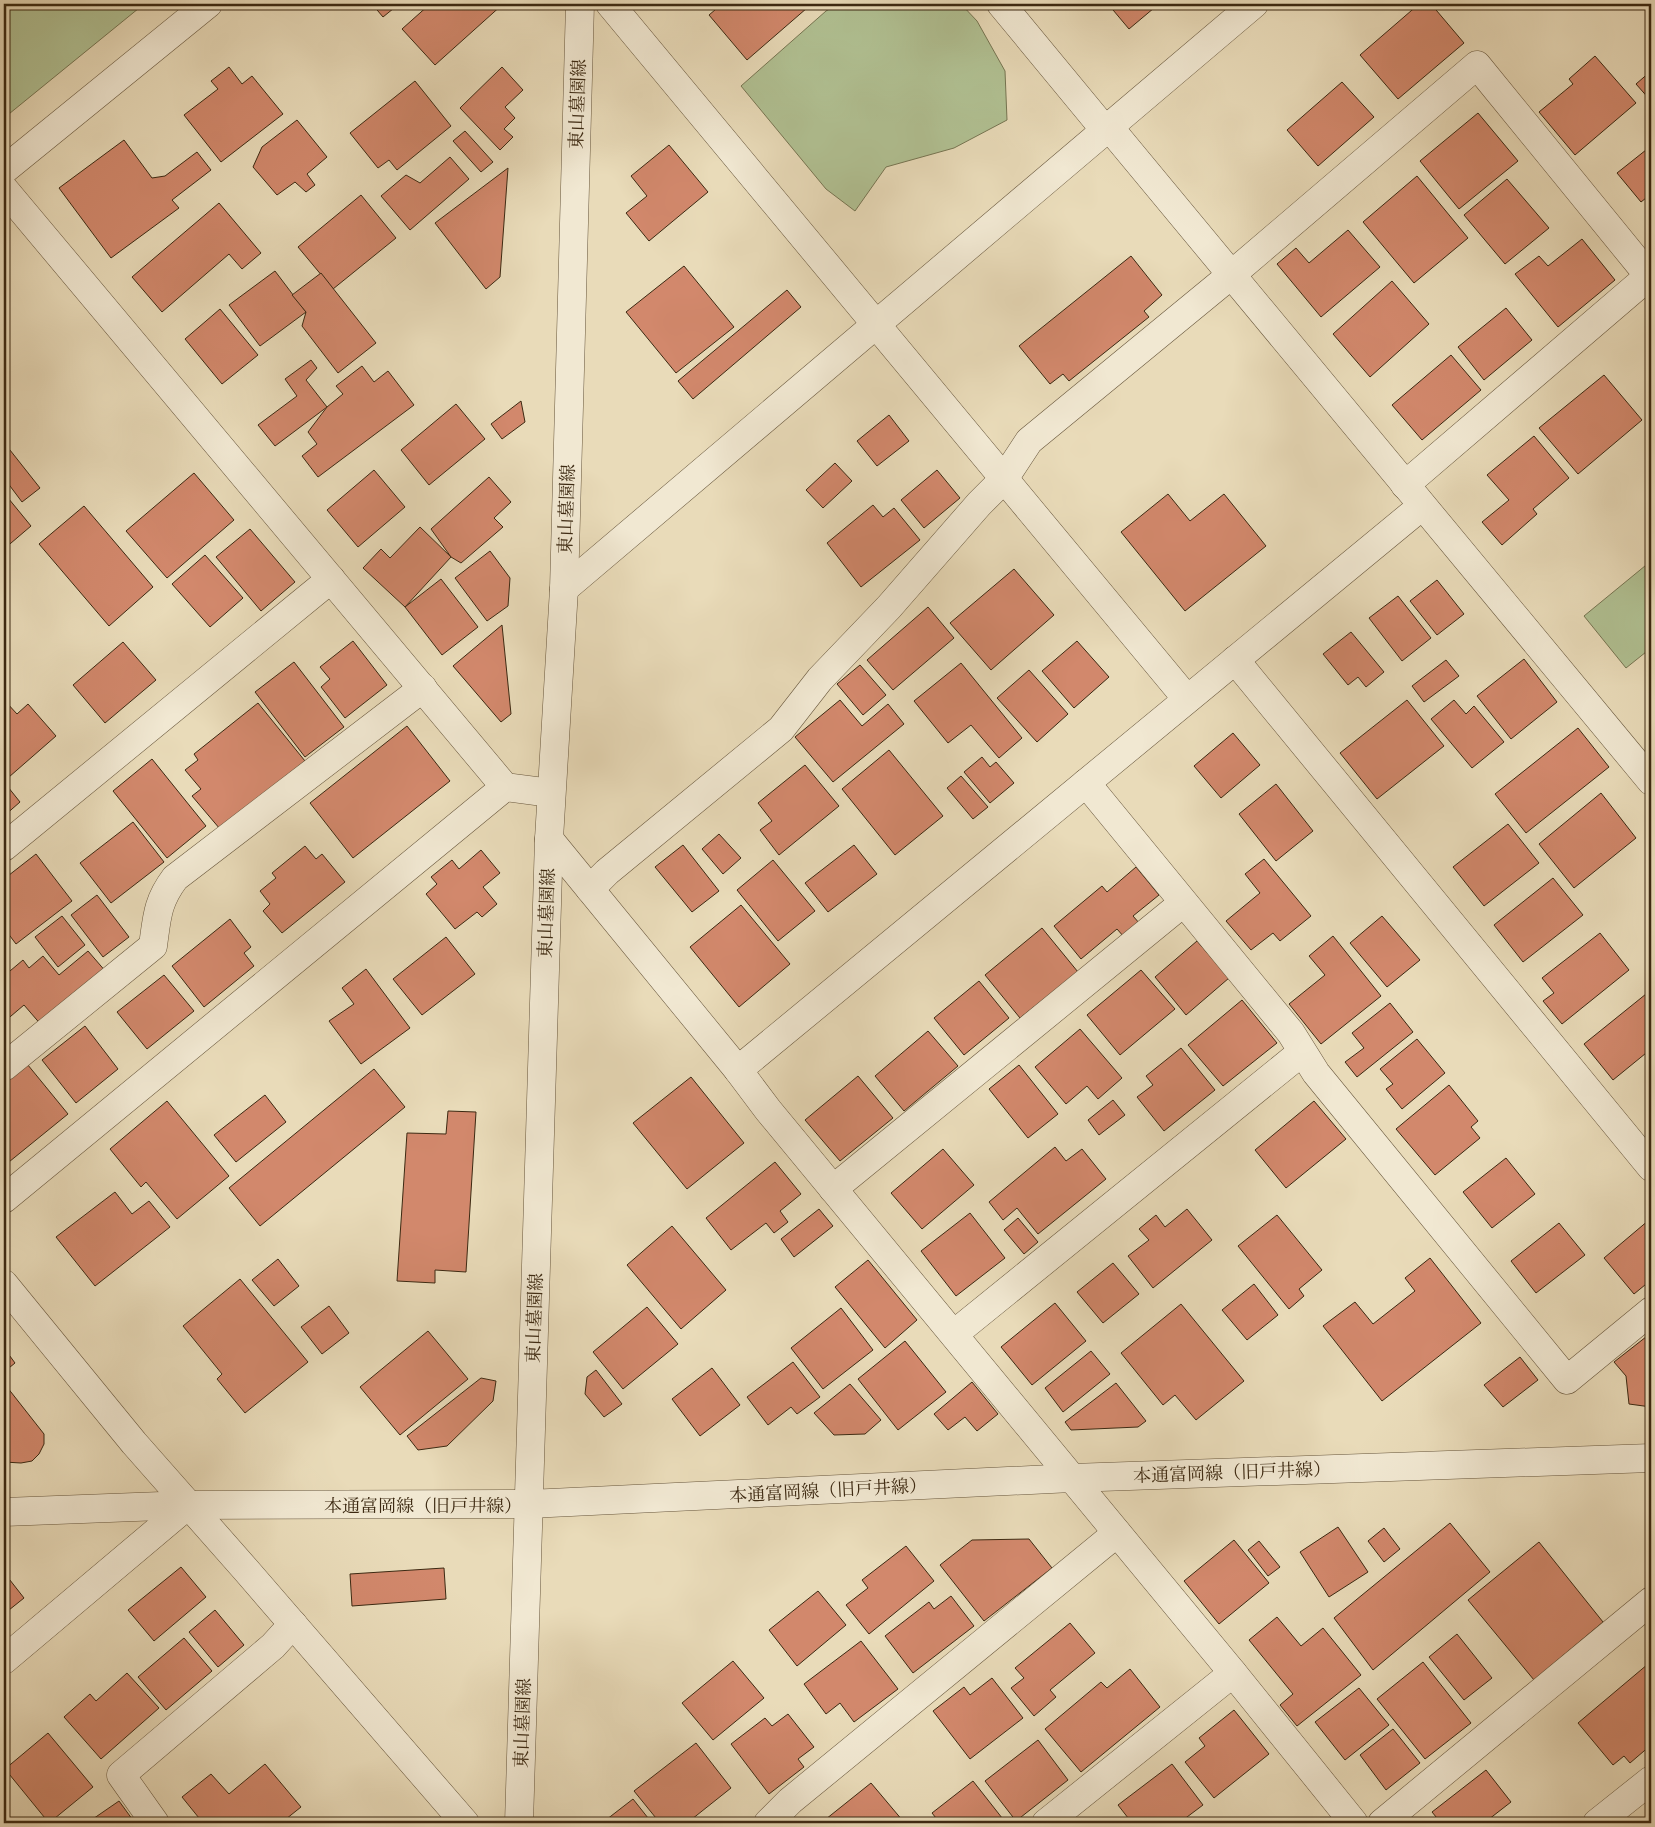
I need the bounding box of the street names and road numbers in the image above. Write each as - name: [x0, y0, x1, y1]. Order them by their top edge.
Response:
- street label: 東山墓園線: [564, 59, 590, 149]
- street label: 東山墓園線: [553, 464, 579, 554]
- street label: 東山墓園線: [533, 868, 559, 958]
- street label: 東山墓園線: [521, 1273, 547, 1363]
- street label: 本通富岡線（旧戸井線）: [1133, 1457, 1331, 1487]
- street label: 本通富岡線（旧戸井線）: [729, 1473, 927, 1507]
- street label: 本通富岡線（旧戸井線）: [324, 1494, 522, 1517]
- street label: 東山墓園線: [509, 1678, 535, 1768]

